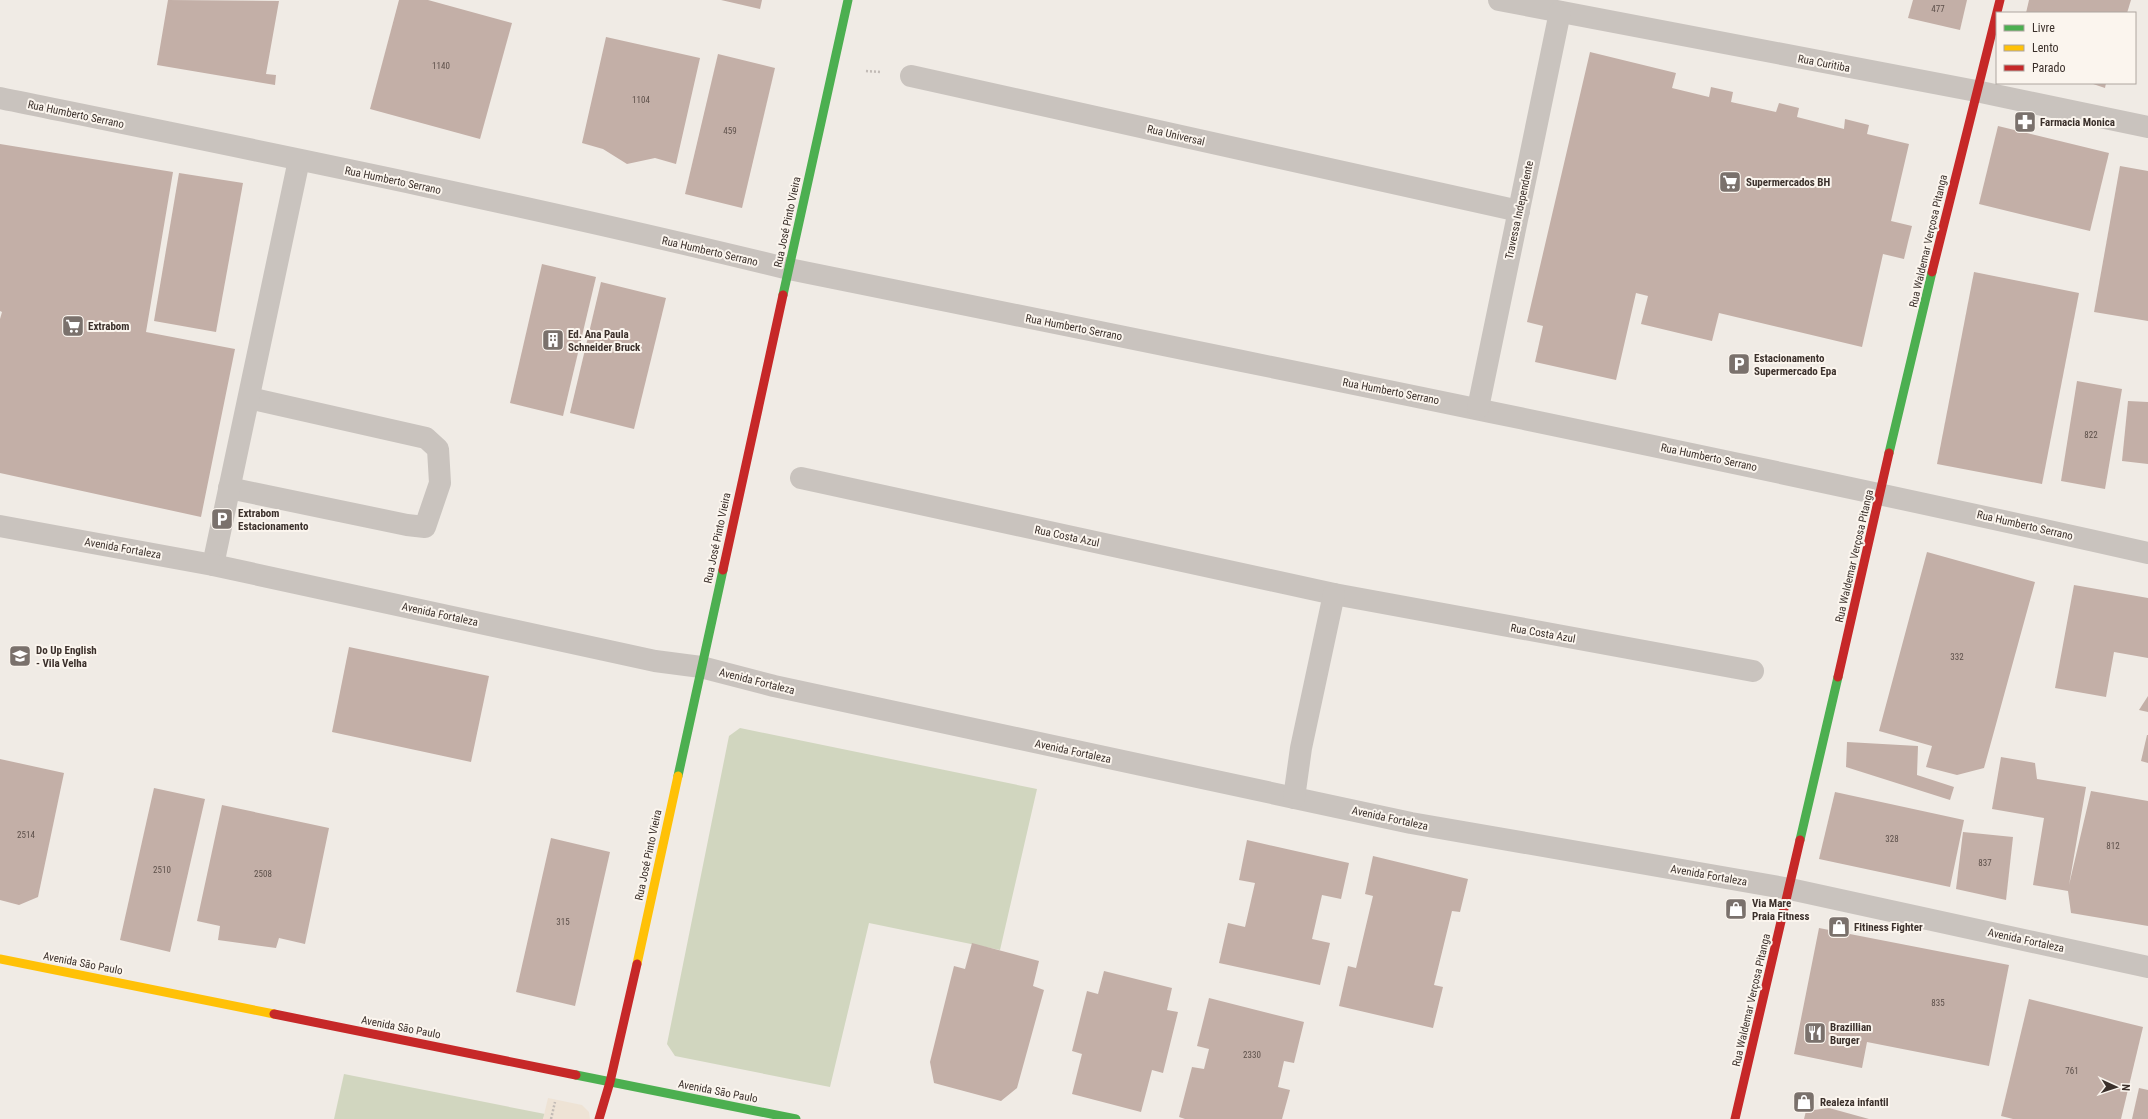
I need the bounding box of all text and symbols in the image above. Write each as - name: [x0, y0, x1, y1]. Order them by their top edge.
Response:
- house number: 477: [1931, 4, 1945, 14]
- legend: [1996, 12, 2136, 84]
- text: Livre: [2032, 21, 2055, 35]
- text: Lento: [2032, 41, 2059, 55]
- street label: Rua Curitiba: [1797, 52, 1851, 75]
- house number: 1140: [432, 61, 450, 71]
- text: Parado: [2032, 61, 2065, 75]
- house number: 1104: [632, 95, 650, 105]
- street label: Rua Humberto Serrano: [27, 98, 126, 131]
- pharmacy icon: Farmacia Monica: [2012, 109, 2038, 135]
- place label: Farmacia Monica: [2040, 116, 2115, 129]
- street label: Rua Universal: [1146, 123, 1206, 148]
- house number: 459: [723, 126, 737, 136]
- street label: Travessa Independente: [1503, 160, 1536, 260]
- street label: Rua Humberto Serrano: [344, 164, 443, 197]
- supermarket icon: Supermercados BH: [1717, 169, 1743, 195]
- street label: Rua Waldemar Verçosa Pitanga: [1907, 173, 1950, 309]
- street label: Rua José Pinto Vieira: [772, 176, 803, 269]
- place label: Supermercados BH: [1746, 176, 1831, 189]
- street label: Rua Humberto Serrano: [661, 234, 760, 269]
- street label: Rua Humberto Serrano: [1024, 312, 1124, 343]
- supermarket icon: Extrabom: [60, 313, 86, 339]
- place label: Extrabom: [88, 320, 130, 333]
- building icon: Ed. Ana Paula Schneider Bruck: [540, 327, 566, 353]
- place label: Ed. Ana Paula Schneider Bruck: [568, 328, 641, 354]
- parking icon: Estacionamento Supermercado Epa: [1726, 351, 1752, 377]
- place label: Estacionamento Supermercado Epa: [1754, 352, 1836, 378]
- street label: Rua Humberto Serrano: [1341, 376, 1441, 407]
- house number: 822: [2084, 430, 2098, 440]
- street label: Rua Humberto Serrano: [1660, 441, 1759, 474]
- street label: Rua Waldemar Verçosa Pitanga: [1833, 488, 1876, 624]
- street label: Rua José Pinto Vieira: [702, 492, 733, 585]
- parking icon: Extrabom Estacionamento: [209, 506, 235, 532]
- place label: Extrabom Estacionamento: [238, 507, 309, 533]
- street label: Rua Humberto Serrano: [1976, 508, 2075, 543]
- street label: Rua Costa Azul: [1033, 523, 1100, 550]
- street label: Avenida Fortaleza: [84, 535, 162, 562]
- street label: Avenida Fortaleza: [401, 600, 479, 629]
- street label: Rua Costa Azul: [1509, 621, 1576, 646]
- school or university icon: Do Up English - Vila Velha: [7, 643, 33, 669]
- place label: Do Up English - Vila Velha: [36, 644, 97, 670]
- house number: 332: [1950, 652, 1964, 662]
- street label: Avenida Fortaleza: [718, 666, 796, 697]
- street label: Avenida Fortaleza: [1034, 737, 1112, 766]
- street label: Avenida Fortaleza: [1351, 804, 1429, 833]
- street label: Rua José Pinto Vieira: [633, 809, 664, 902]
- house number: 2514: [17, 830, 35, 840]
- house number: 328: [1885, 834, 1899, 844]
- house number: 812: [2106, 841, 2120, 851]
- house number: 837: [1978, 858, 1992, 868]
- street label: Avenida Fortaleza: [1670, 862, 1748, 889]
- house number: 2510: [153, 865, 171, 875]
- house number: 2508: [254, 869, 272, 879]
- shop icon: Via Mare Praia Fitness: [1723, 896, 1749, 922]
- place label: Via Mare Praia Fitness: [1752, 897, 1809, 923]
- shop icon: Fitiness Fighter: [1826, 914, 1852, 940]
- house number: 315: [556, 917, 570, 927]
- place label: Fitiness Fighter: [1854, 921, 1923, 934]
- street label: Avenida Fortaleza: [1987, 926, 2065, 955]
- street label: Rua Waldemar Verçosa Pitanga: [1730, 932, 1773, 1068]
- street label: Avenida São Paulo: [42, 949, 124, 978]
- house number: 835: [1931, 998, 1945, 1008]
- street label: Avenida São Paulo: [360, 1013, 442, 1042]
- restaurant icon: Brazillian Burger: [1802, 1020, 1828, 1046]
- place label: Brazillian Burger: [1830, 1021, 1872, 1047]
- house number: 2330: [1243, 1050, 1261, 1060]
- house number: 761: [2065, 1066, 2079, 1076]
- north arrow: [2096, 1067, 2136, 1107]
- street label: Avenida São Paulo: [677, 1077, 759, 1106]
- text: N: [2119, 1084, 2132, 1091]
- shop icon: Realeza infantil: [1791, 1089, 1817, 1115]
- place label: Realeza infantil: [1820, 1096, 1889, 1109]

